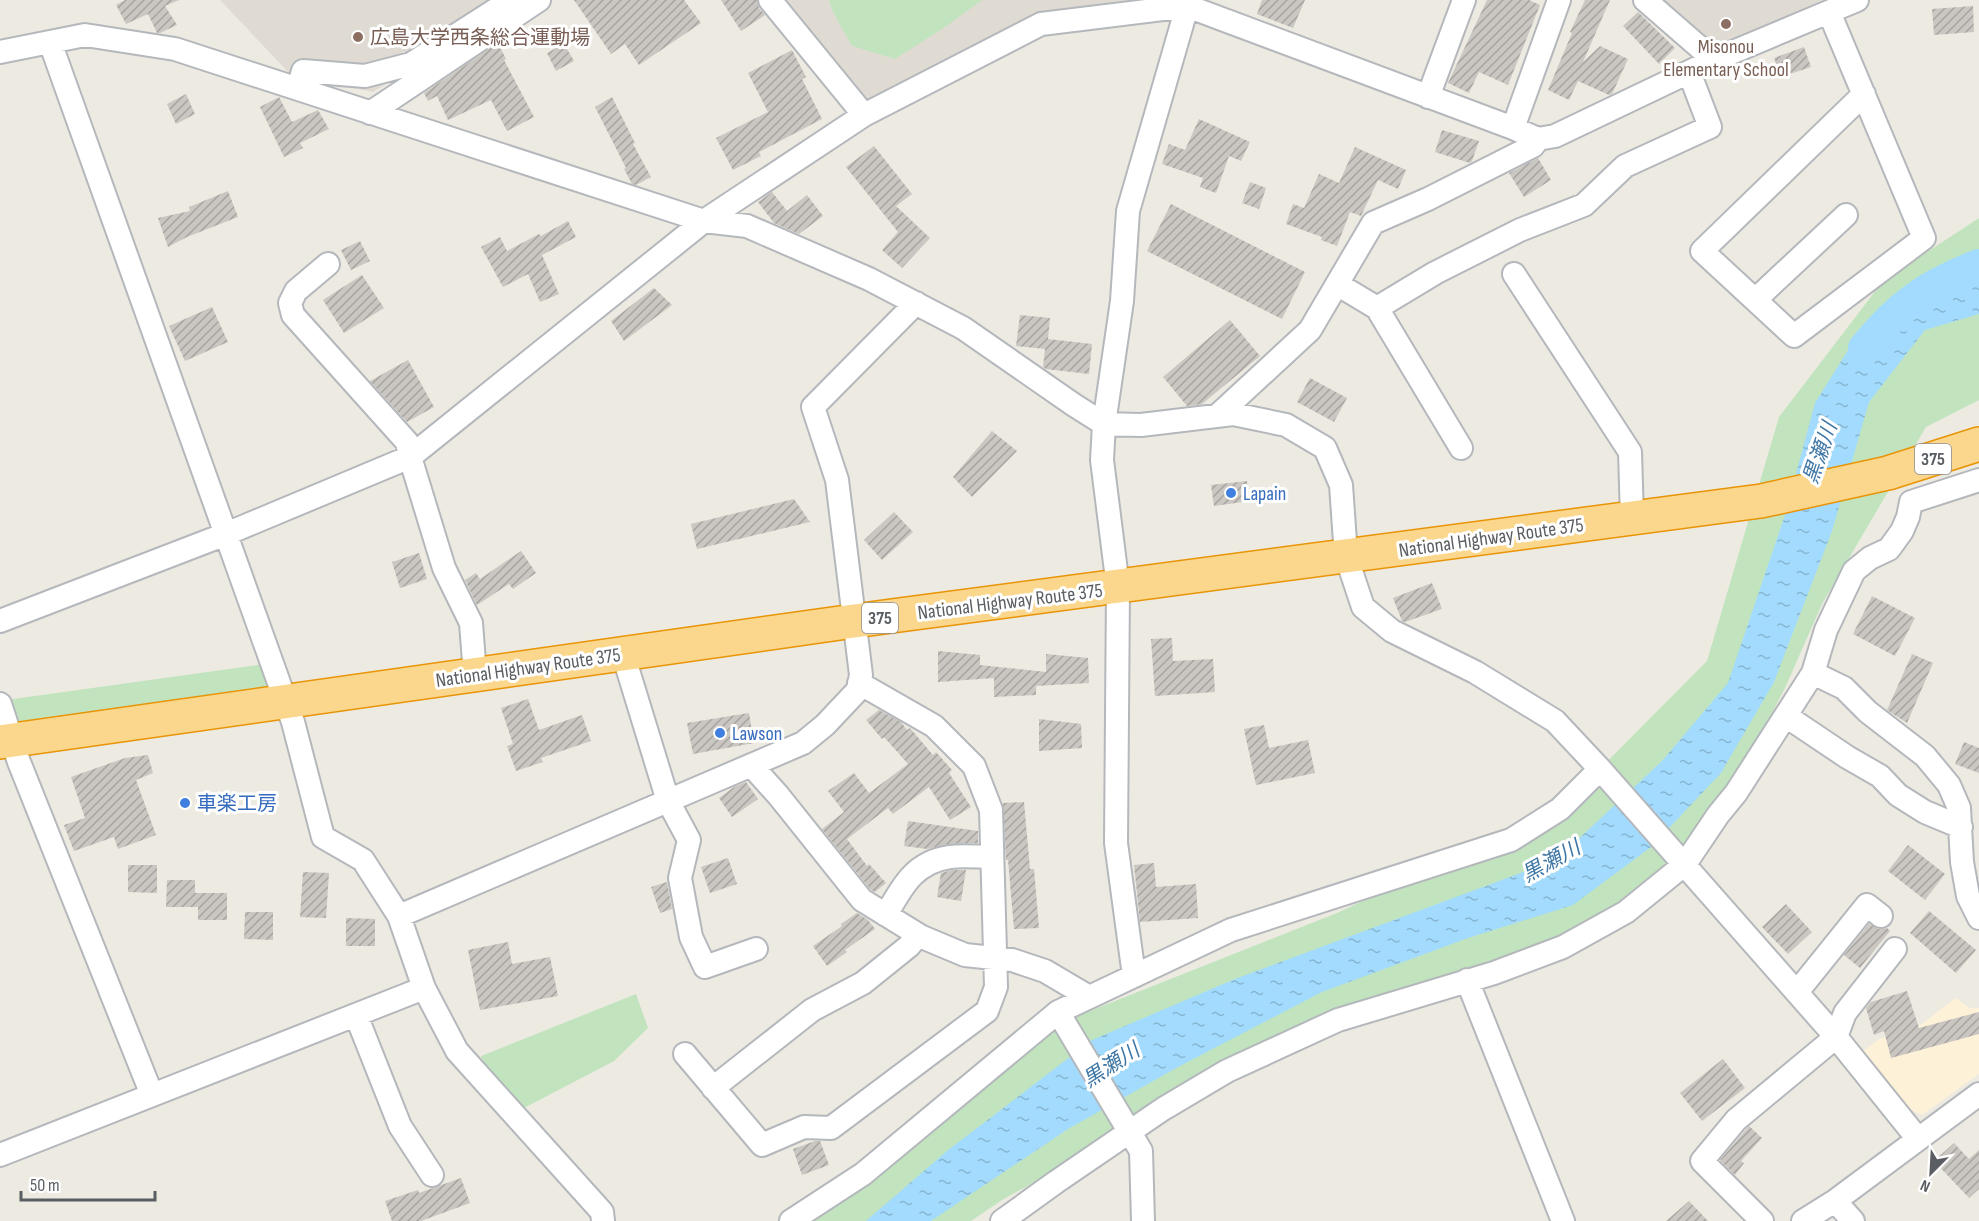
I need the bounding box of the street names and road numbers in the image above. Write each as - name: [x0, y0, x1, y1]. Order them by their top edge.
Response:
- road number: 375: [1915, 444, 1951, 474]
- street label: National Highway Route 375: [1397, 513, 1585, 563]
- street label: National Highway Route 375: [916, 579, 1104, 625]
- road number: 375: [862, 603, 898, 633]
- street label: National Highway Route 375: [434, 643, 622, 693]

